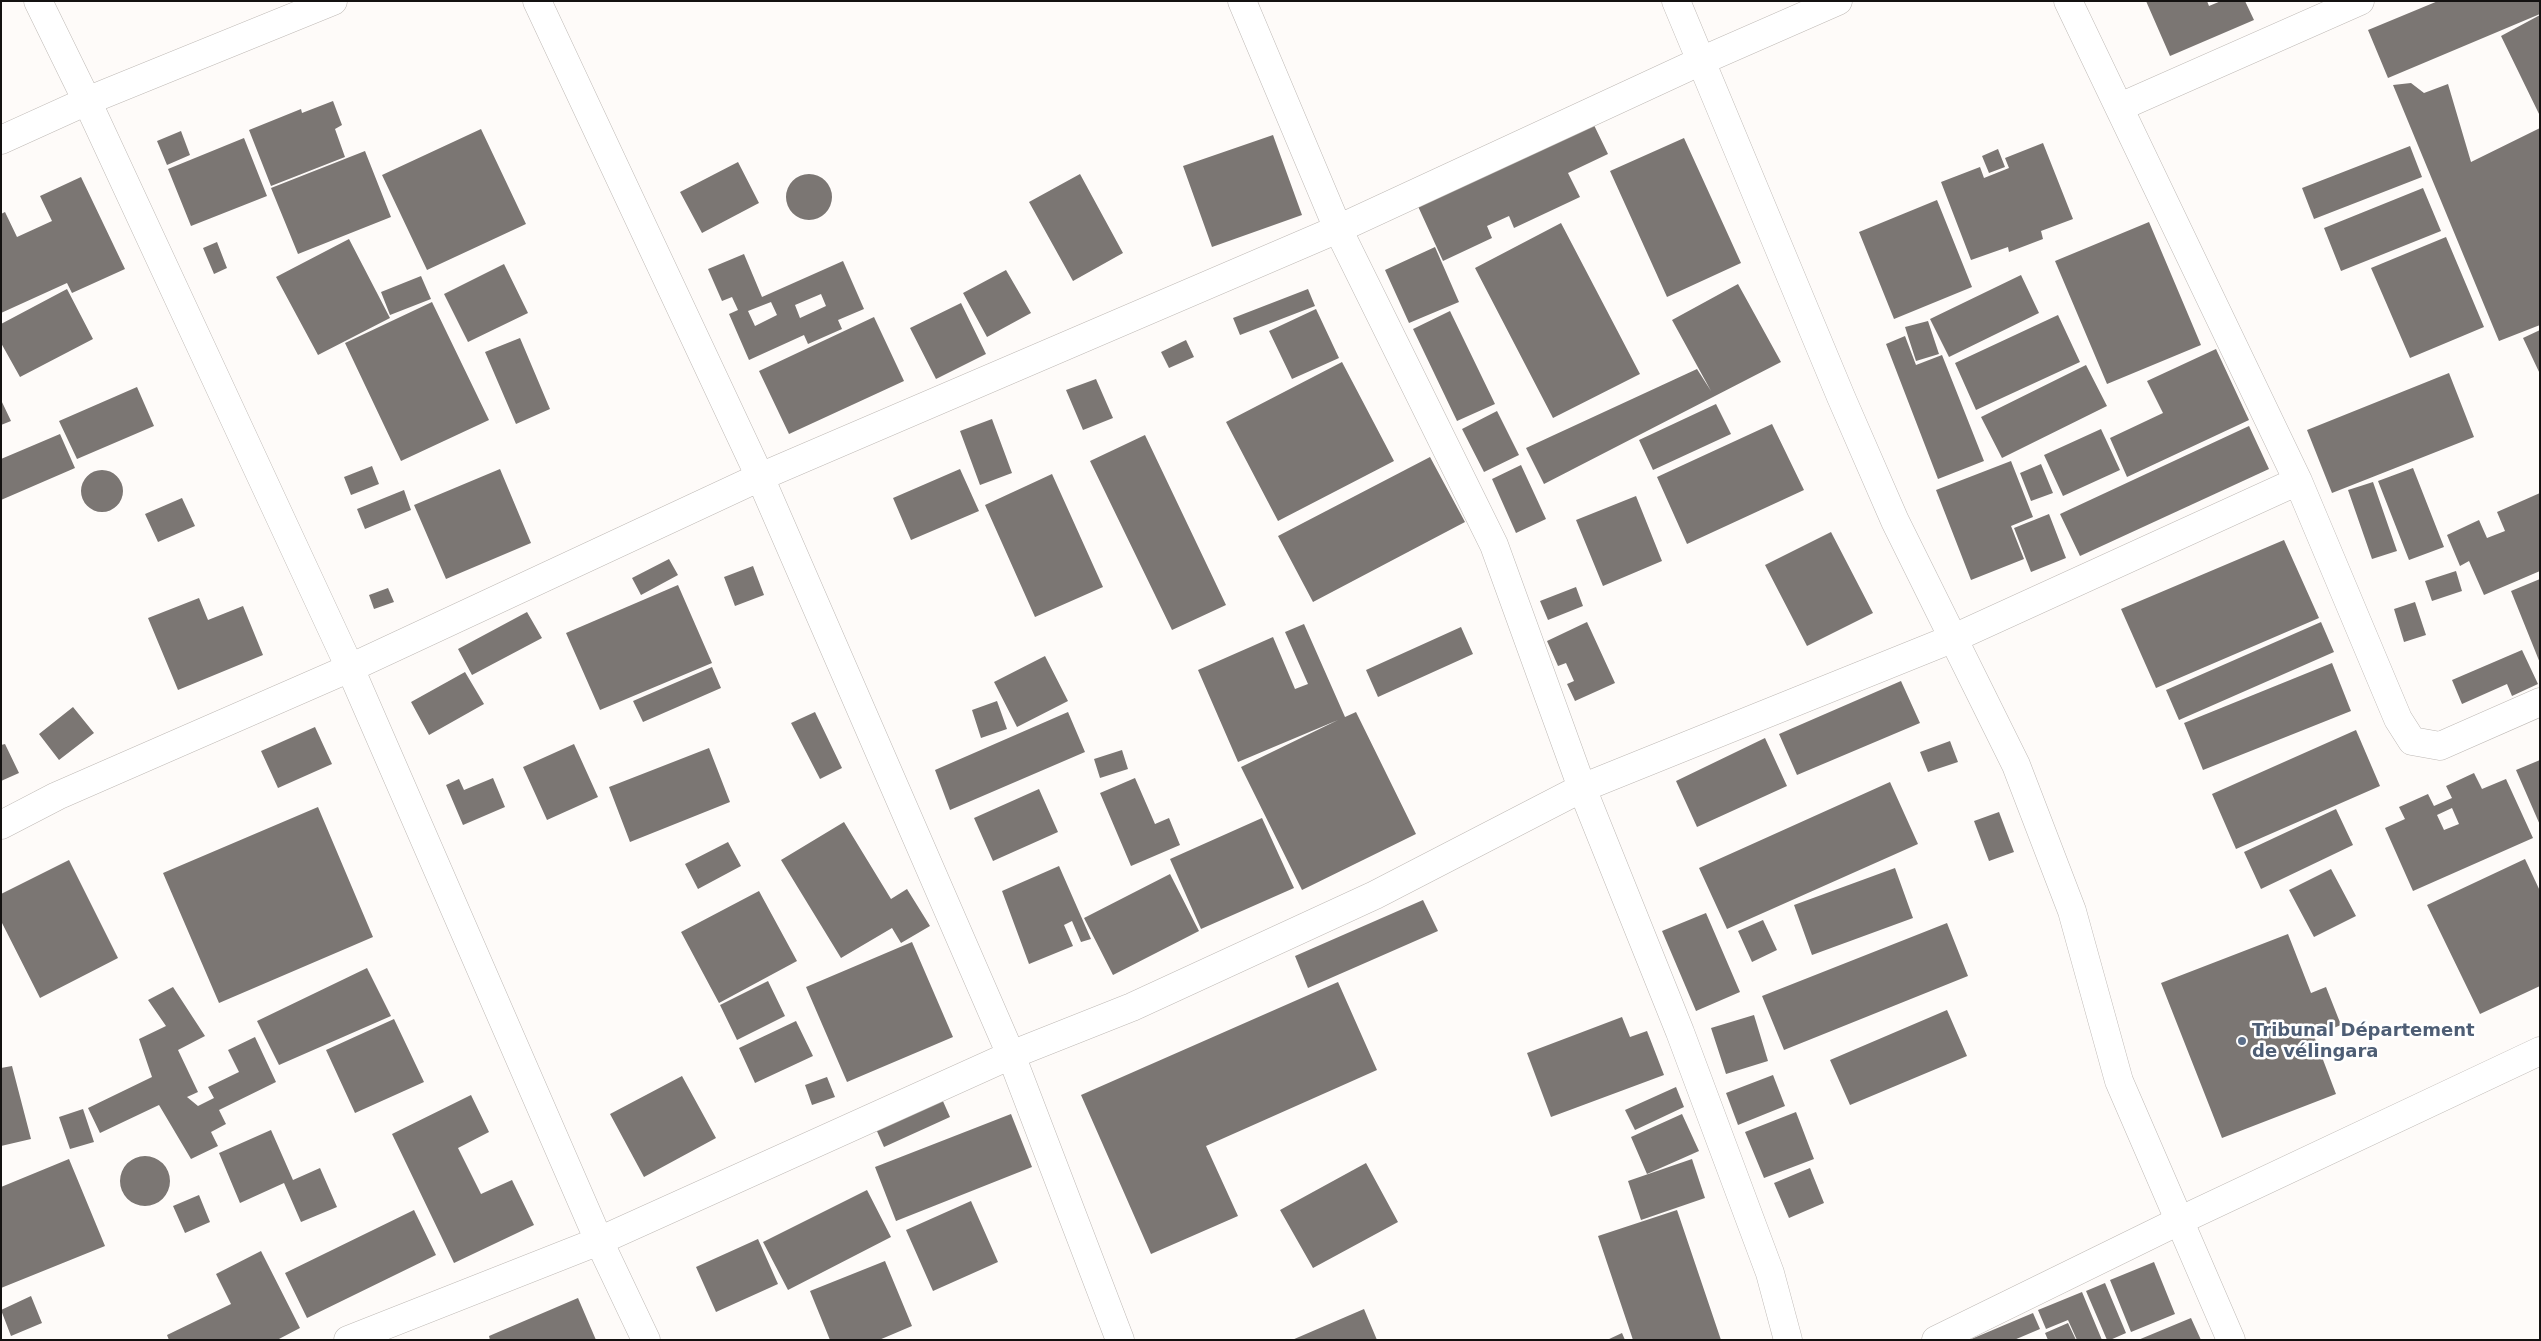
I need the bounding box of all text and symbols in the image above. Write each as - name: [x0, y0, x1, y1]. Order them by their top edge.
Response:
- place label: Tribunal Département de vélingara: [2252, 1020, 2475, 1062]
- marker: Tribunal Département de vélingara: [2236, 1035, 2248, 1047]

